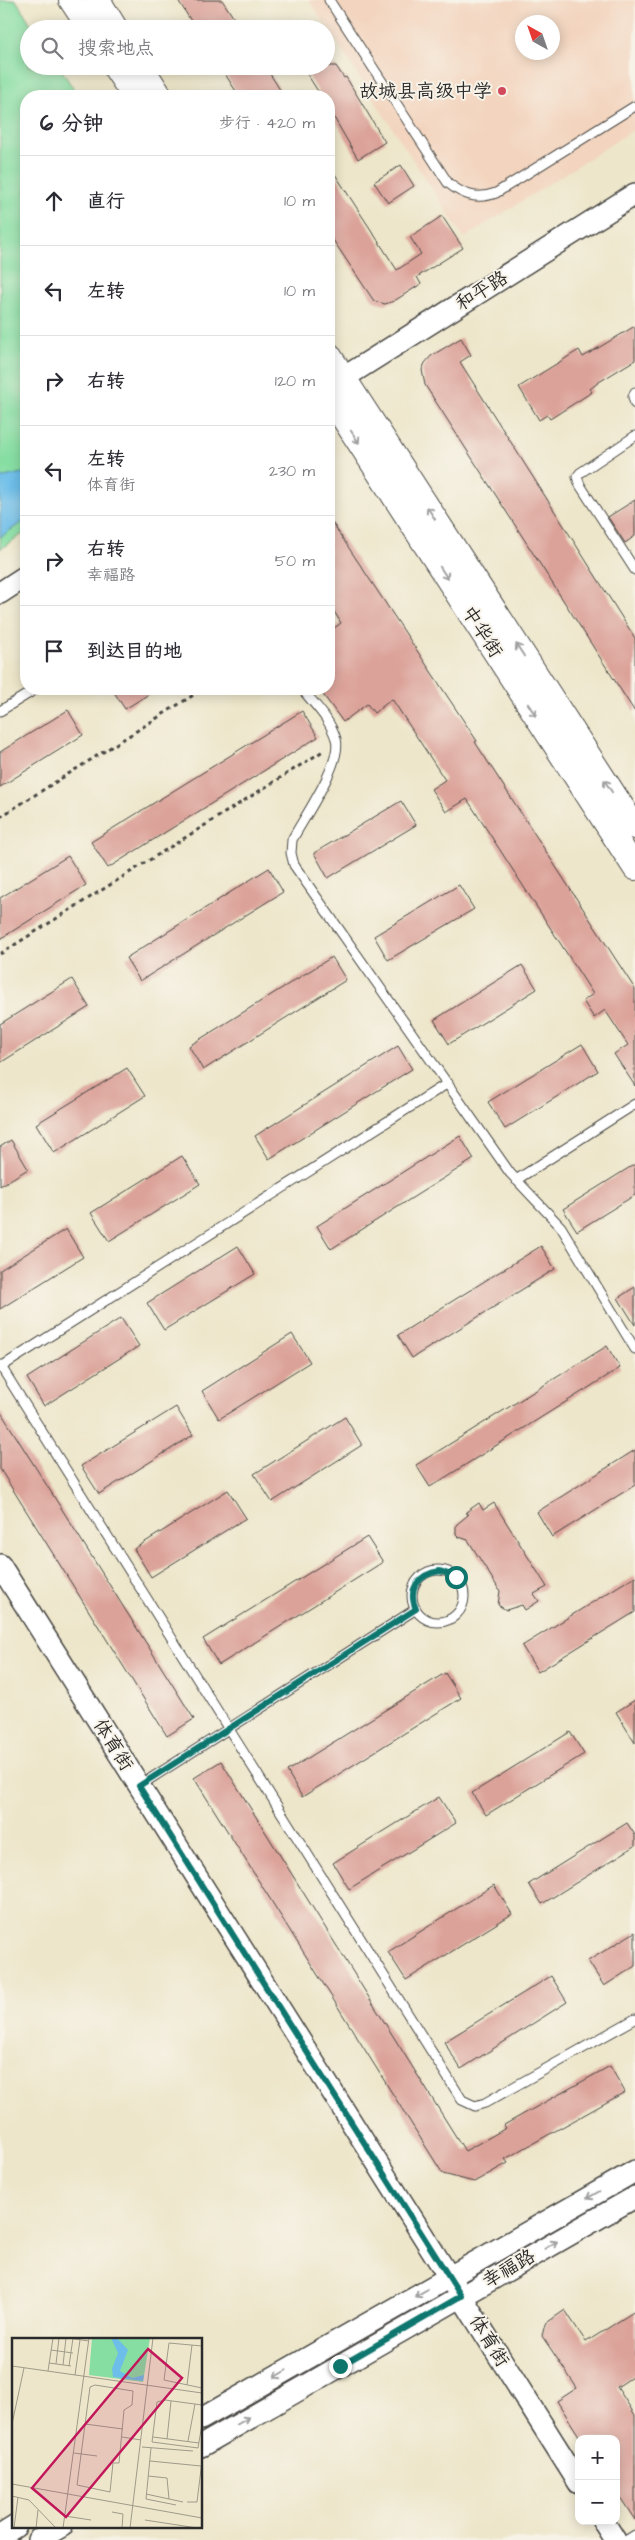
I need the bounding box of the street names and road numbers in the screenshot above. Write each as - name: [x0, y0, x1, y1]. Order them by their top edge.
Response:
- street label: 和平路: [451, 264, 513, 318]
- street label: 中华街: [455, 601, 509, 663]
- street label: 体育街: [86, 1714, 140, 1776]
- street label: 幸福路: [478, 2243, 540, 2295]
- street label: 体育街: [462, 2310, 516, 2372]

